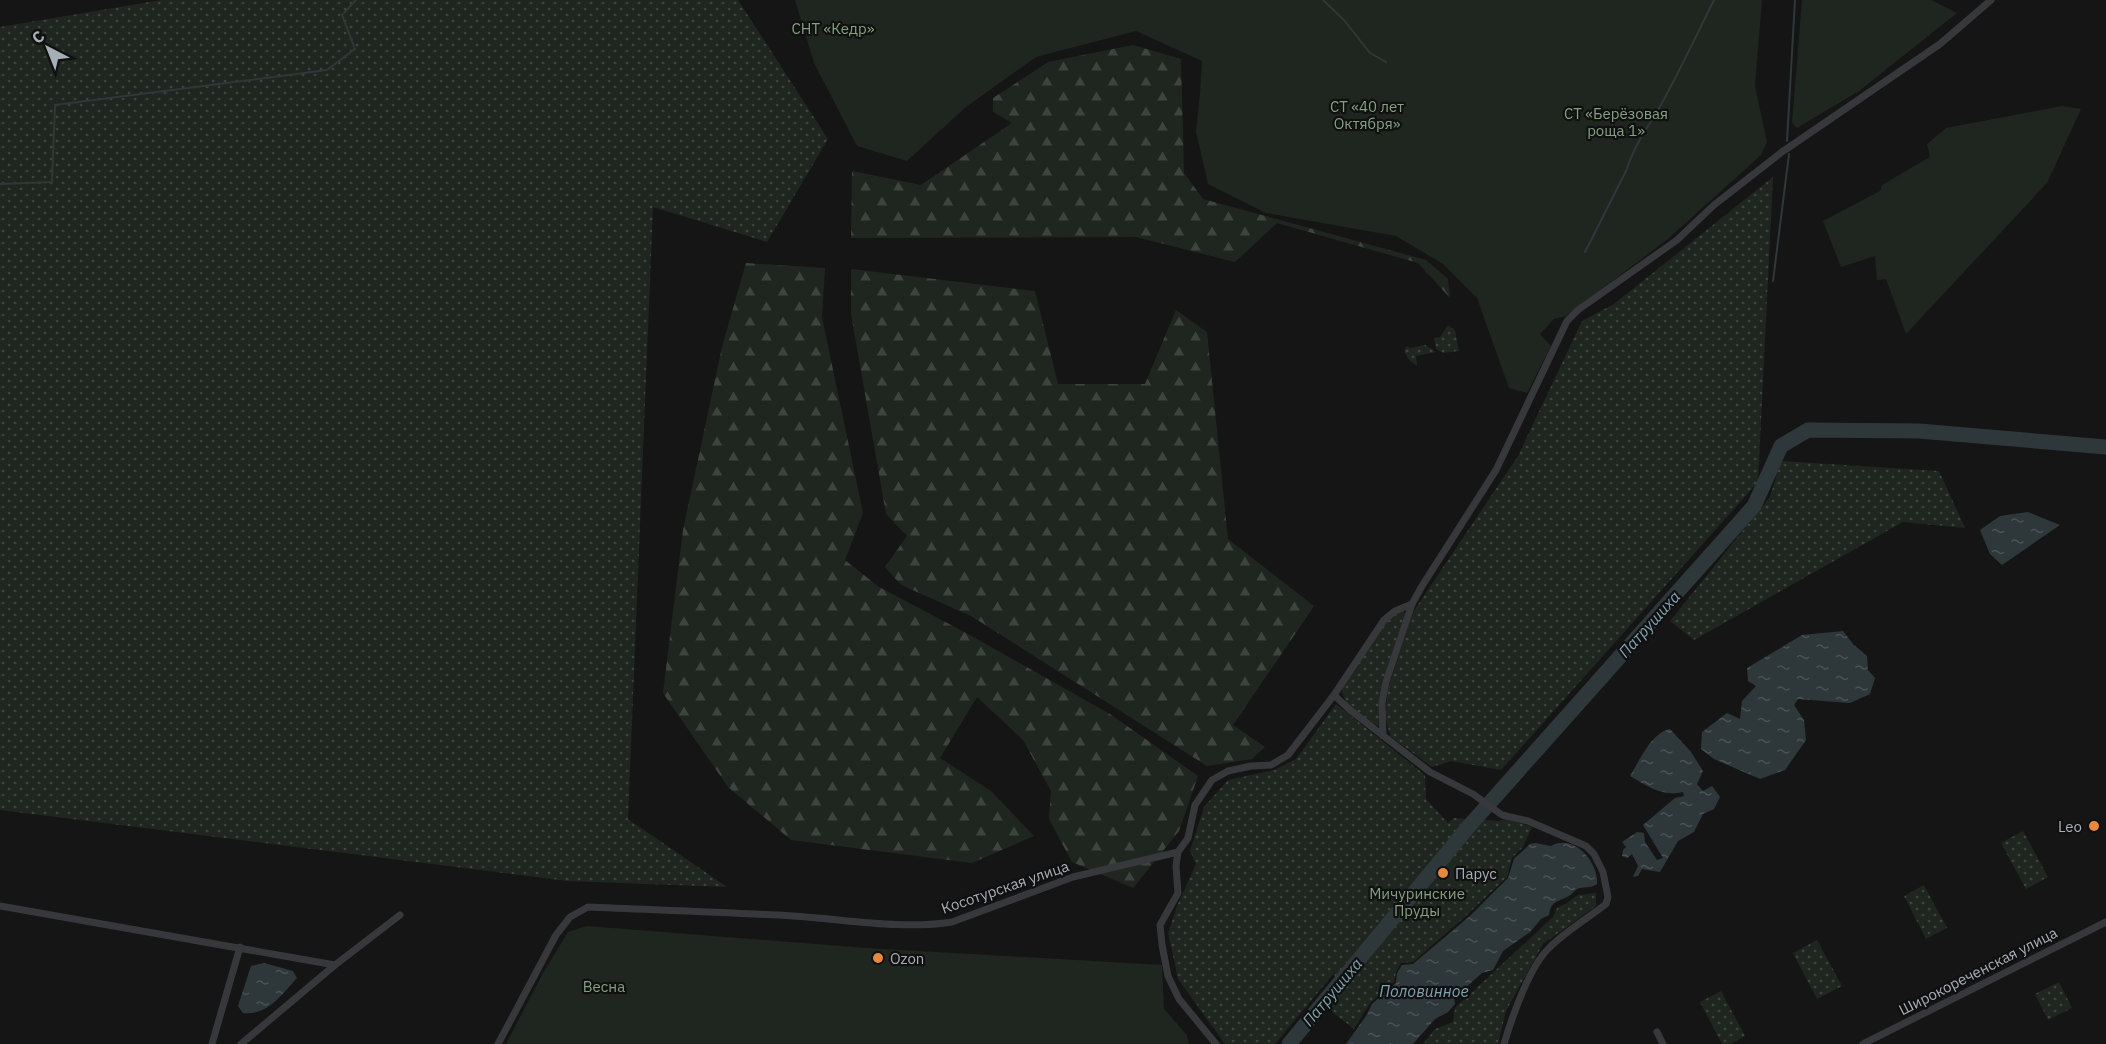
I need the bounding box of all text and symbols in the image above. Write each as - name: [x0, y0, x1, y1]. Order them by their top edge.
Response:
- north arrow: [18, 18, 78, 78]
- park label: СНТ «Кедр»: [792, 19, 875, 38]
- text: С: [27, 26, 49, 48]
- park label: СТ «40 лет Октября»: [1330, 97, 1404, 133]
- park label: СТ «Берёзовая роща 1»: [1564, 104, 1668, 140]
- water label: Патрушиха: [1614, 587, 1684, 661]
- place label: Leo: [2058, 817, 2082, 836]
- marker: Leo: [2087, 819, 2101, 833]
- street label: Косотурская улица: [939, 856, 1071, 918]
- place label: Парус: [1455, 864, 1497, 883]
- marker: Парус: [1436, 866, 1450, 880]
- park label: Мичуринские Пруды: [1369, 884, 1465, 920]
- street label: Широкореченская улица: [1895, 923, 2061, 1019]
- place label: Ozon: [890, 949, 924, 968]
- marker: Ozon: [871, 951, 885, 965]
- water label: Патрушиха: [1298, 954, 1366, 1030]
- park label: Весна: [583, 977, 625, 996]
- water label: Половинное: [1379, 981, 1469, 1001]

